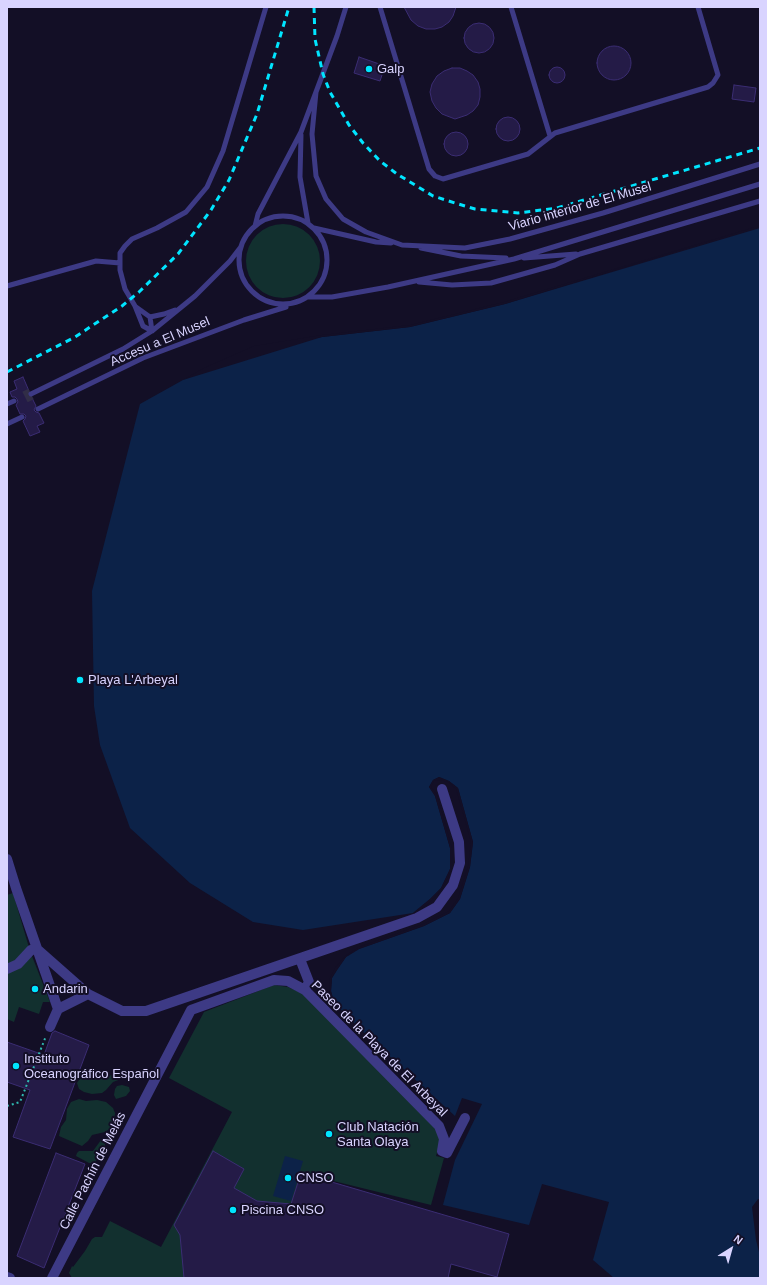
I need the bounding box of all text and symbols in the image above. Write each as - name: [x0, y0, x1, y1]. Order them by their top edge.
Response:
- place label: Galp: [377, 61, 404, 77]
- marker: Galp: [364, 64, 374, 74]
- street label: Viario interior de El Musel: [507, 179, 653, 235]
- street label: Accesu a El Musel: [108, 314, 212, 370]
- place label: Playa L'Arbeyal: [88, 672, 178, 688]
- marker: Playa L'Arbeyal: [75, 675, 85, 685]
- street label: Paseo de la Playa de El Arbeyal: [308, 978, 450, 1120]
- place label: Andarin: [43, 981, 88, 997]
- marker: Andarin: [30, 984, 40, 994]
- place label: Instituto Oceanográfico Español: [24, 1051, 159, 1082]
- marker: Instituto Oceanográfico Español: [11, 1061, 21, 1071]
- street label: Calle Pachín de Melás: [57, 1110, 129, 1232]
- place label: Club Natación Santa Olaya: [337, 1119, 419, 1150]
- marker: Club Natación Santa Olaya: [324, 1129, 334, 1139]
- place label: CNSO: [296, 1170, 334, 1186]
- marker: CNSO: [283, 1173, 293, 1183]
- place label: Piscina CNSO: [241, 1202, 324, 1218]
- marker: Piscina CNSO: [228, 1205, 238, 1215]
- north arrow: [711, 1229, 751, 1269]
- text: N: [731, 1232, 745, 1247]

